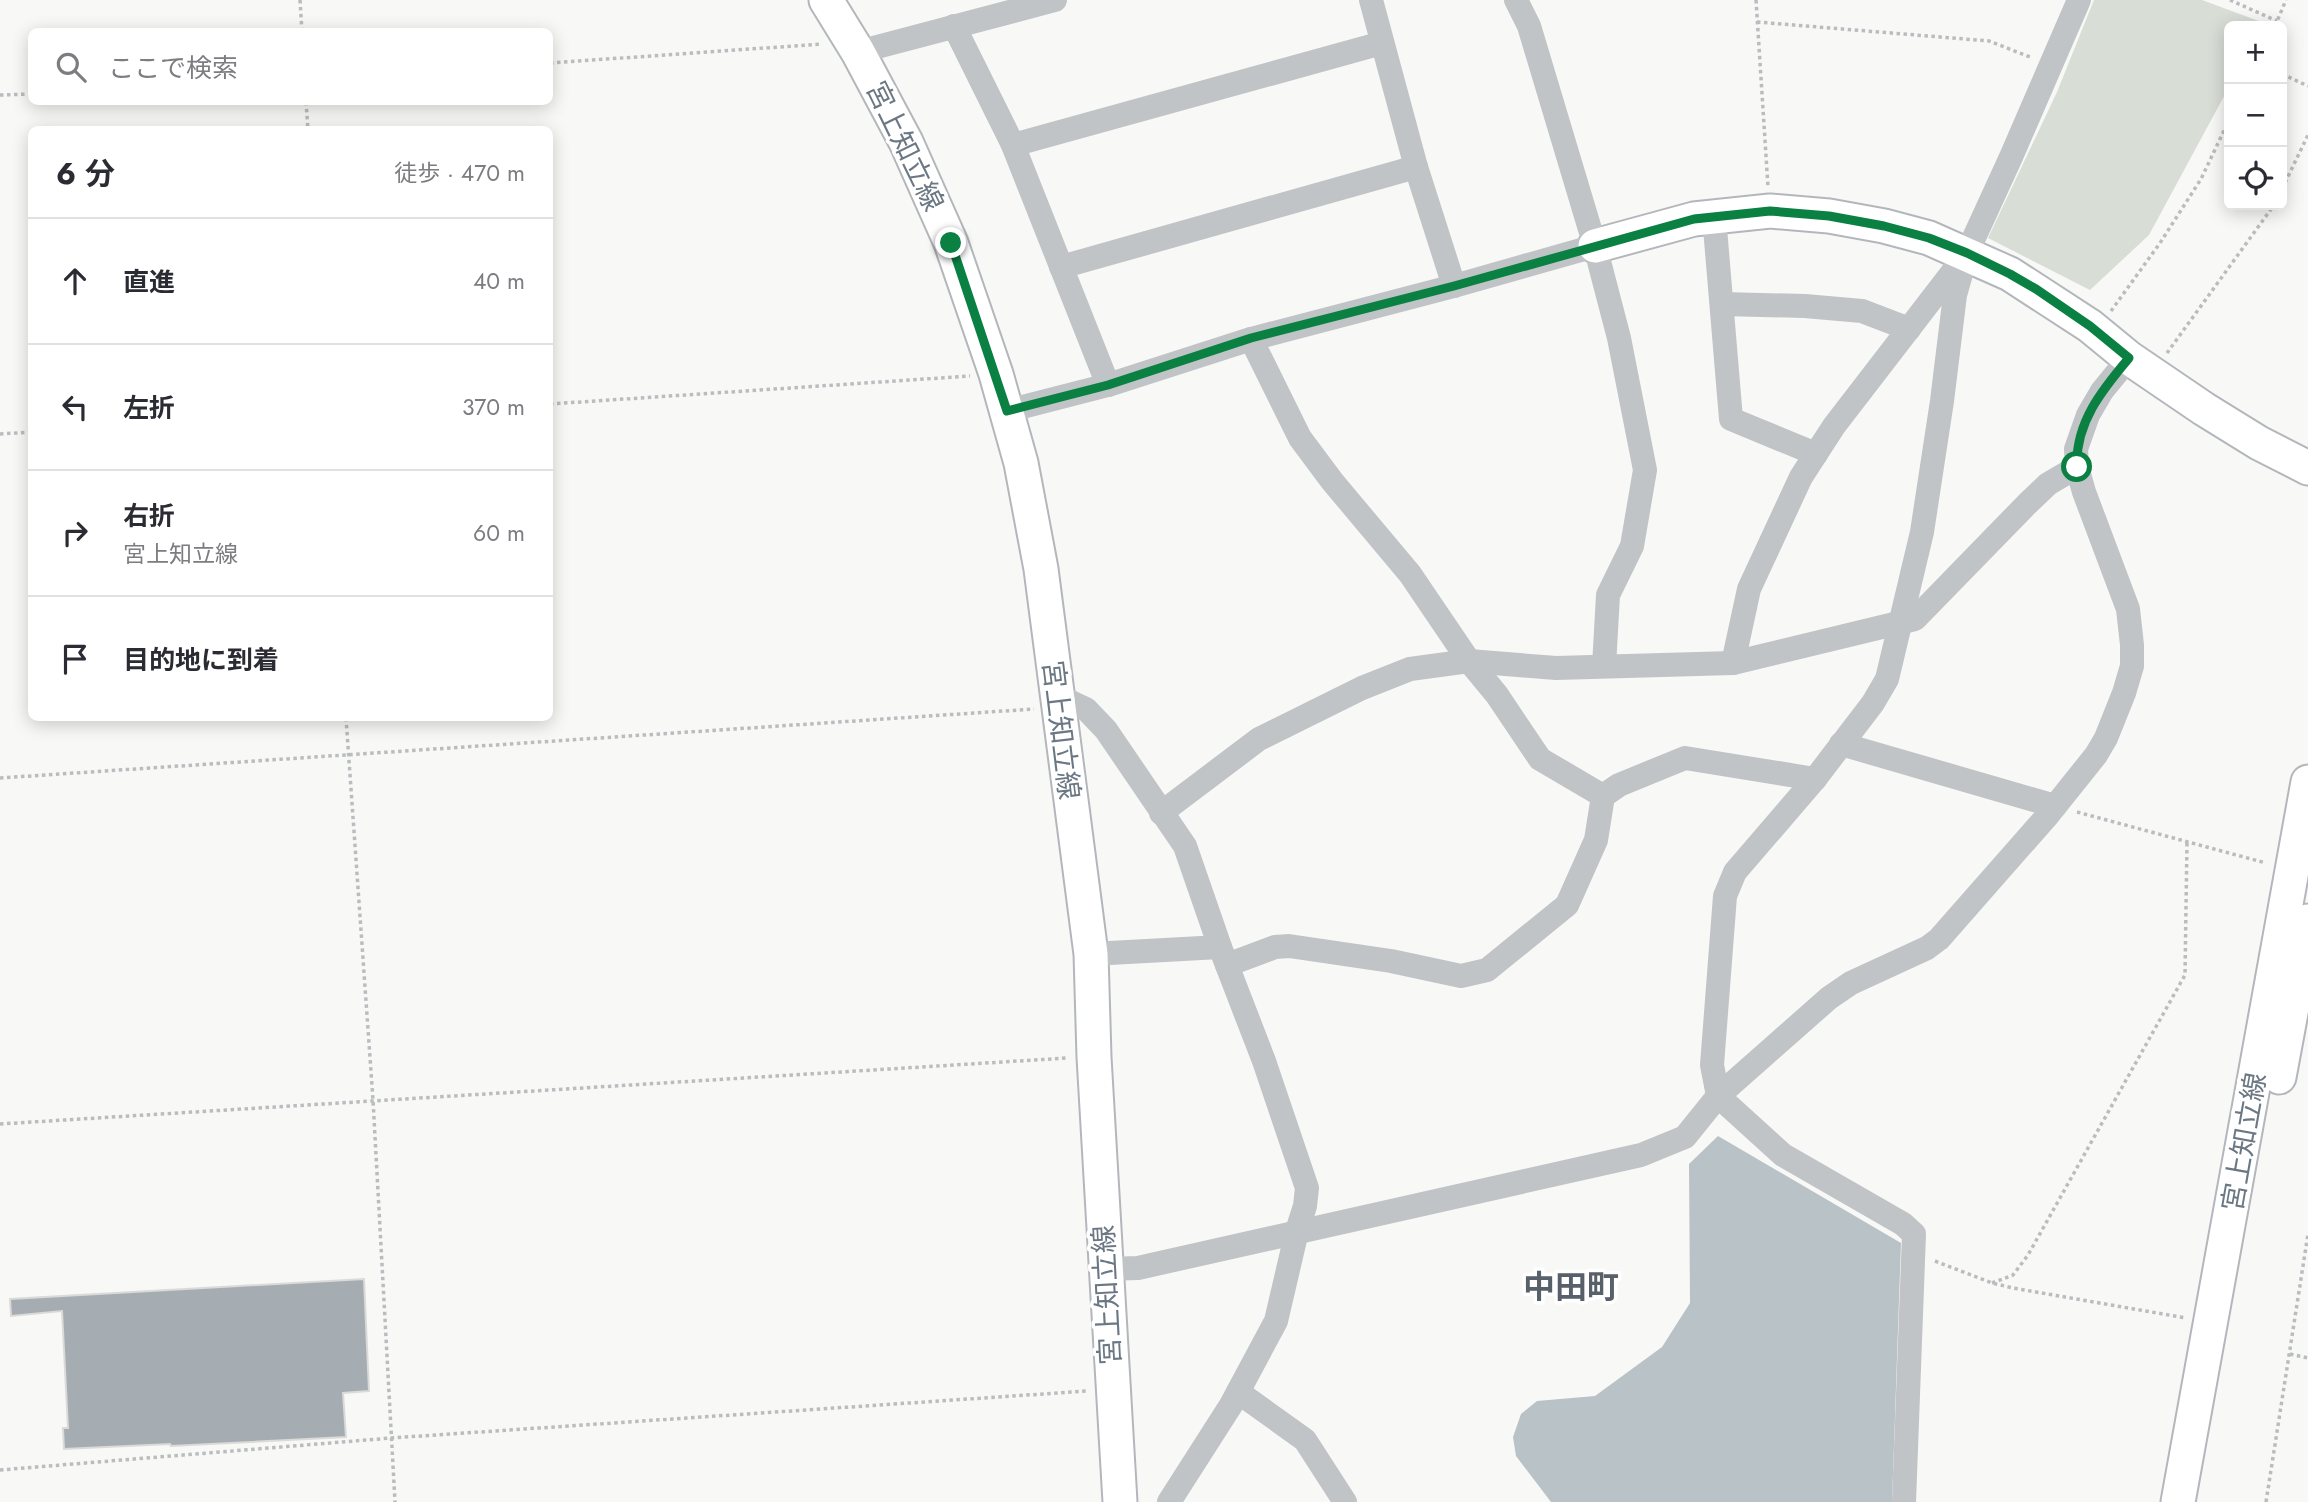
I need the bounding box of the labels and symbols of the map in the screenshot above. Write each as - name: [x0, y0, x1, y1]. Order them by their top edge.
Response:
- street label: 宮上知立線: [856, 74, 954, 218]
- route end: [935, 227, 966, 258]
- route start: [2061, 451, 2092, 482]
- street label: 宮上知立線: [1032, 658, 1090, 802]
- street label: 宮上知立線: [2212, 1069, 2276, 1215]
- street label: 宮上知立線: [1083, 1224, 1131, 1366]
- district label: 中田町: [1523, 1264, 1619, 1310]

